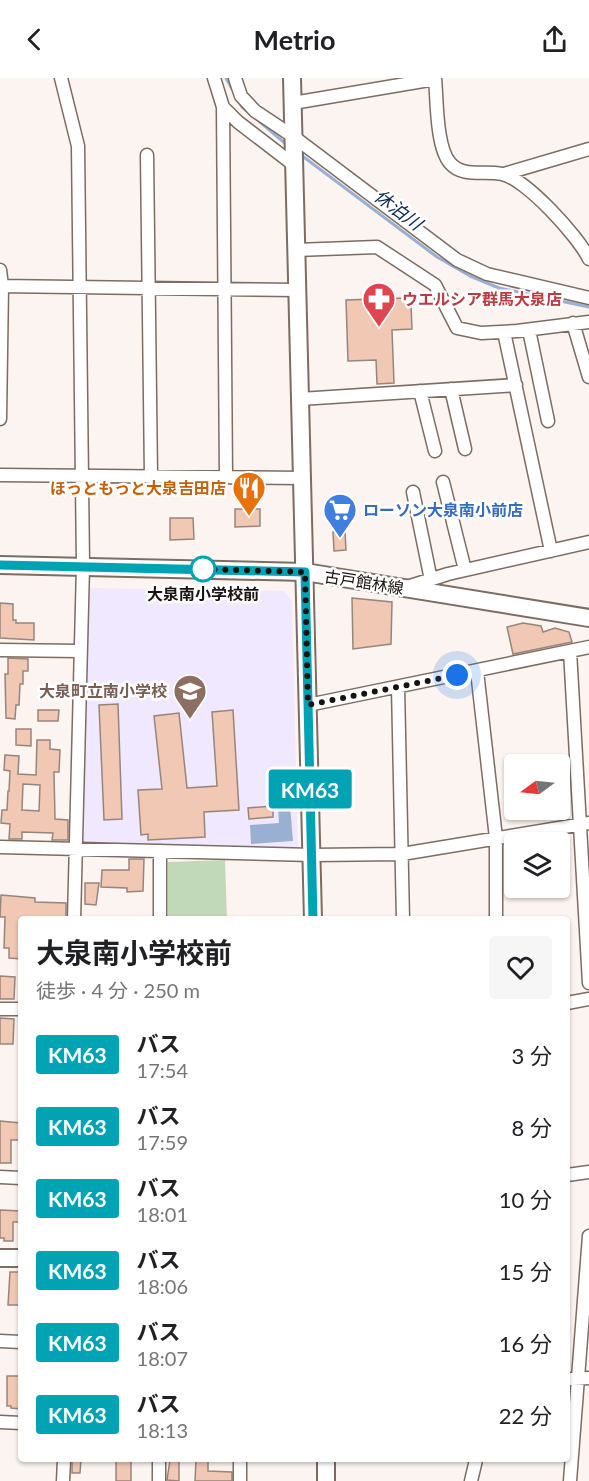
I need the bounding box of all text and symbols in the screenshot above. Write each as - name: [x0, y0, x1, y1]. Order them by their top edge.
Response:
- icon: back: [18, 23, 51, 56]
- text: Metrio: [254, 23, 335, 56]
- icon: share: [538, 23, 571, 56]
- water label: 休泊川: [370, 184, 428, 235]
- pharmacy icon: ウエルシア群馬大泉店: [361, 281, 397, 328]
- place label: ウエルシア群馬大泉店: [402, 289, 562, 308]
- restaurant icon: ほっともっと大泉吉田店: [231, 470, 267, 517]
- place label: ほっともっと大泉吉田店: [50, 478, 226, 497]
- supermarket icon: ローソン大泉南小前店: [322, 492, 358, 539]
- place label: ローソン大泉南小前店: [363, 500, 523, 519]
- marker: 大泉南小学校前: [190, 556, 216, 582]
- street label: 古戸館林線: [323, 566, 405, 597]
- place label: 大泉南小学校前: [147, 584, 259, 603]
- your location: [442, 660, 472, 690]
- school or university icon: 大泉町立南小学校: [172, 673, 208, 720]
- place label: 大泉町立南小学校: [39, 681, 167, 700]
- north arrow: [504, 754, 570, 820]
- map controls: [504, 754, 570, 898]
- line badge: KM63: [268, 770, 352, 808]
- text: KM63: [281, 777, 339, 802]
- button: layers: [504, 832, 570, 898]
- text: 大泉南小学校前: [36, 935, 232, 969]
- button: heart: [489, 936, 552, 999]
- text: 徒歩 · 4 分 · 250 m: [36, 978, 200, 1002]
- text: バス: [137, 1030, 181, 1057]
- text: KM63: [48, 1042, 107, 1067]
- text: 3 分: [512, 1042, 552, 1069]
- text: 17:54: [137, 1058, 188, 1082]
- text: バス: [137, 1102, 181, 1129]
- text: KM63: [48, 1114, 107, 1139]
- text: 8 分: [512, 1114, 552, 1141]
- text: 17:59: [137, 1130, 188, 1154]
- text: バス: [137, 1174, 181, 1201]
- text: KM63: [48, 1186, 107, 1211]
- text: 10 分: [499, 1186, 552, 1213]
- text: 18:01: [137, 1202, 188, 1226]
- text: バス: [137, 1246, 181, 1273]
- text: KM63: [48, 1258, 107, 1283]
- text: 15 分: [499, 1258, 552, 1285]
- text: 18:06: [137, 1274, 188, 1298]
- text: バス: [137, 1318, 181, 1345]
- text: KM63: [48, 1330, 107, 1355]
- text: 16 分: [499, 1330, 552, 1357]
- text: 18:07: [137, 1346, 188, 1370]
- text: バス: [137, 1390, 181, 1417]
- text: KM63: [48, 1402, 107, 1427]
- text: 22 分: [499, 1402, 552, 1429]
- text: 18:13: [137, 1418, 188, 1442]

